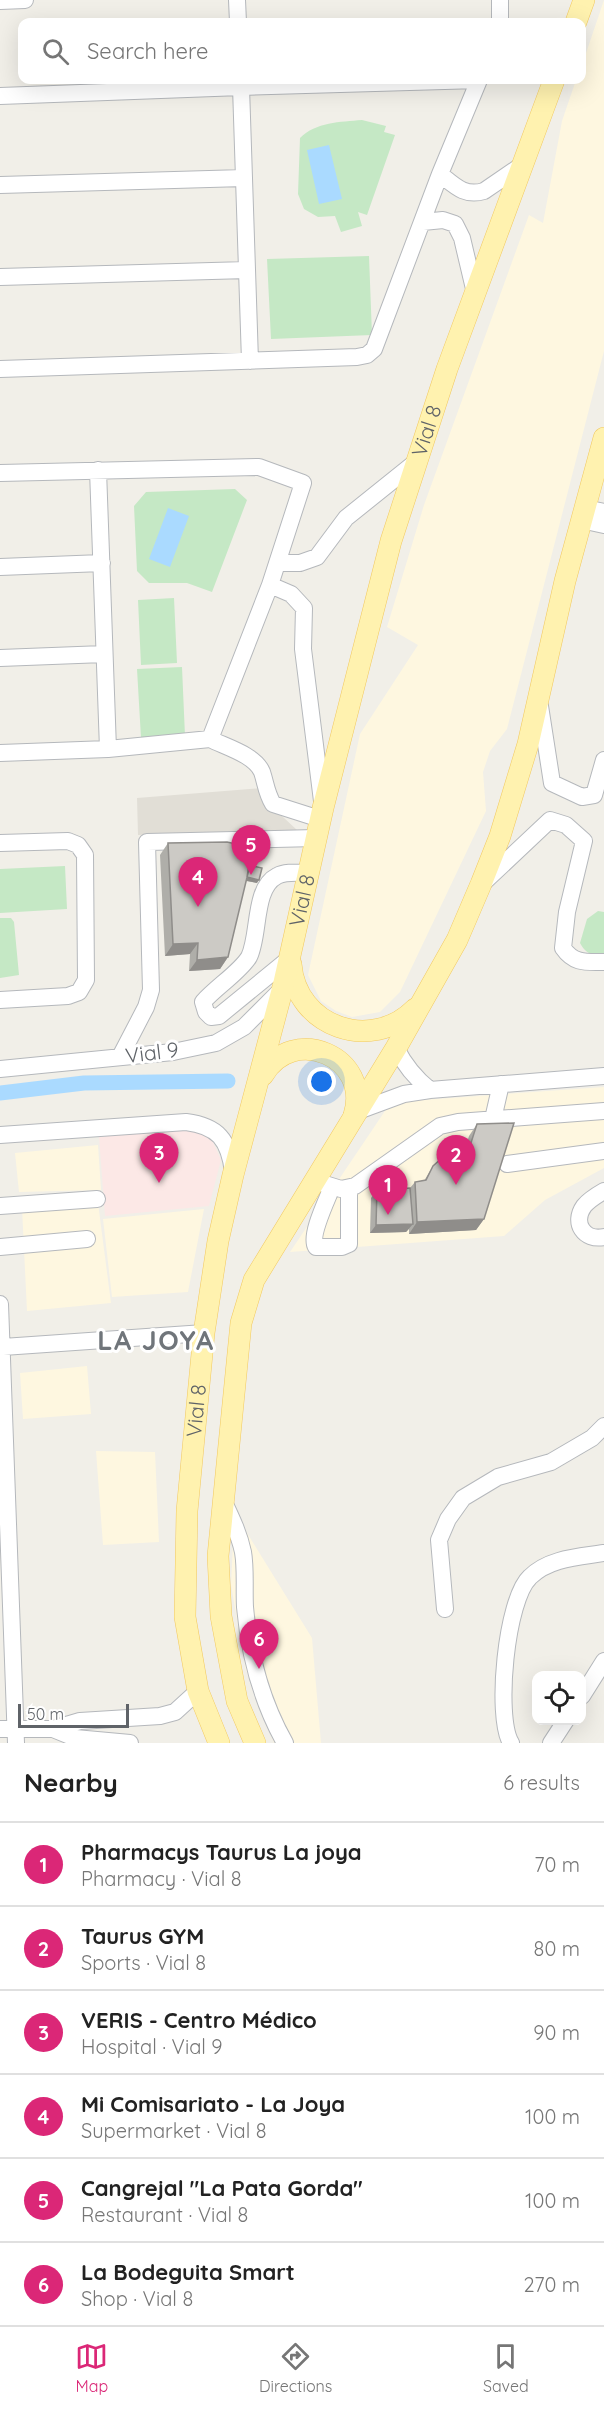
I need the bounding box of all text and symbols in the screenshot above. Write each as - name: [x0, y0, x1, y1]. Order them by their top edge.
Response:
- search box: [18, 18, 586, 84]
- icon: search: [39, 35, 72, 68]
- text: Search here: [87, 37, 208, 65]
- street label: Vial 8: [405, 401, 446, 460]
- pin: 5: [232, 826, 270, 875]
- pin: 4: [178, 858, 218, 907]
- street label: Vial 8: [283, 871, 320, 929]
- street label: Vial 9: [124, 1036, 180, 1068]
- your location: [307, 1067, 336, 1096]
- pin: 3: [140, 1134, 178, 1183]
- pin: 2: [436, 1136, 476, 1185]
- pin: 1: [368, 1166, 408, 1215]
- district label: LA JOYA: [97, 1323, 215, 1357]
- street label: Vial 8: [180, 1383, 211, 1438]
- pin: 6: [240, 1620, 278, 1669]
- map controls: [532, 1671, 586, 1725]
- button: locate: [532, 1671, 586, 1725]
- scale bar: [18, 1701, 129, 1728]
- text: 50 m: [27, 1704, 64, 1724]
- text: Nearby: [24, 1766, 118, 1799]
- text: 6 results: [503, 1770, 580, 1795]
- text: Pharmacys Taurus La joya: [81, 1838, 362, 1866]
- text: 1: [40, 1852, 47, 1877]
- text: 70 m: [534, 1852, 580, 1877]
- text: Pharmacy · Vial 8: [81, 1866, 242, 1891]
- text: Taurus GYM: [81, 1922, 204, 1950]
- text: 2: [38, 1936, 49, 1961]
- text: 80 m: [534, 1936, 580, 1961]
- text: Sports · Vial 8: [81, 1950, 206, 1975]
- text: VERIS - Centro Médico: [81, 2006, 317, 2034]
- text: 3: [38, 2020, 49, 2045]
- text: 90 m: [533, 2020, 580, 2045]
- text: Hospital · Vial 9: [81, 2034, 223, 2059]
- text: Mi Comisariato - La Joya: [81, 2090, 345, 2118]
- text: 4: [38, 2104, 49, 2129]
- text: 100 m: [525, 2104, 580, 2129]
- text: Supermarket · Vial 8: [81, 2118, 267, 2143]
- text: Cangrejal "La Pata Gorda": [81, 2174, 363, 2202]
- text: 5: [38, 2188, 49, 2213]
- text: 100 m: [525, 2188, 580, 2213]
- text: Restaurant · Vial 8: [81, 2202, 248, 2227]
- text: La Bodeguita Smart: [81, 2258, 295, 2286]
- text: 6: [38, 2272, 49, 2297]
- text: 270 m: [523, 2272, 580, 2297]
- text: Shop · Vial 8: [81, 2286, 193, 2311]
- tab: Map: [75, 2340, 108, 2396]
- tab: Directions: [259, 2340, 332, 2396]
- tab: Saved: [483, 2340, 529, 2396]

